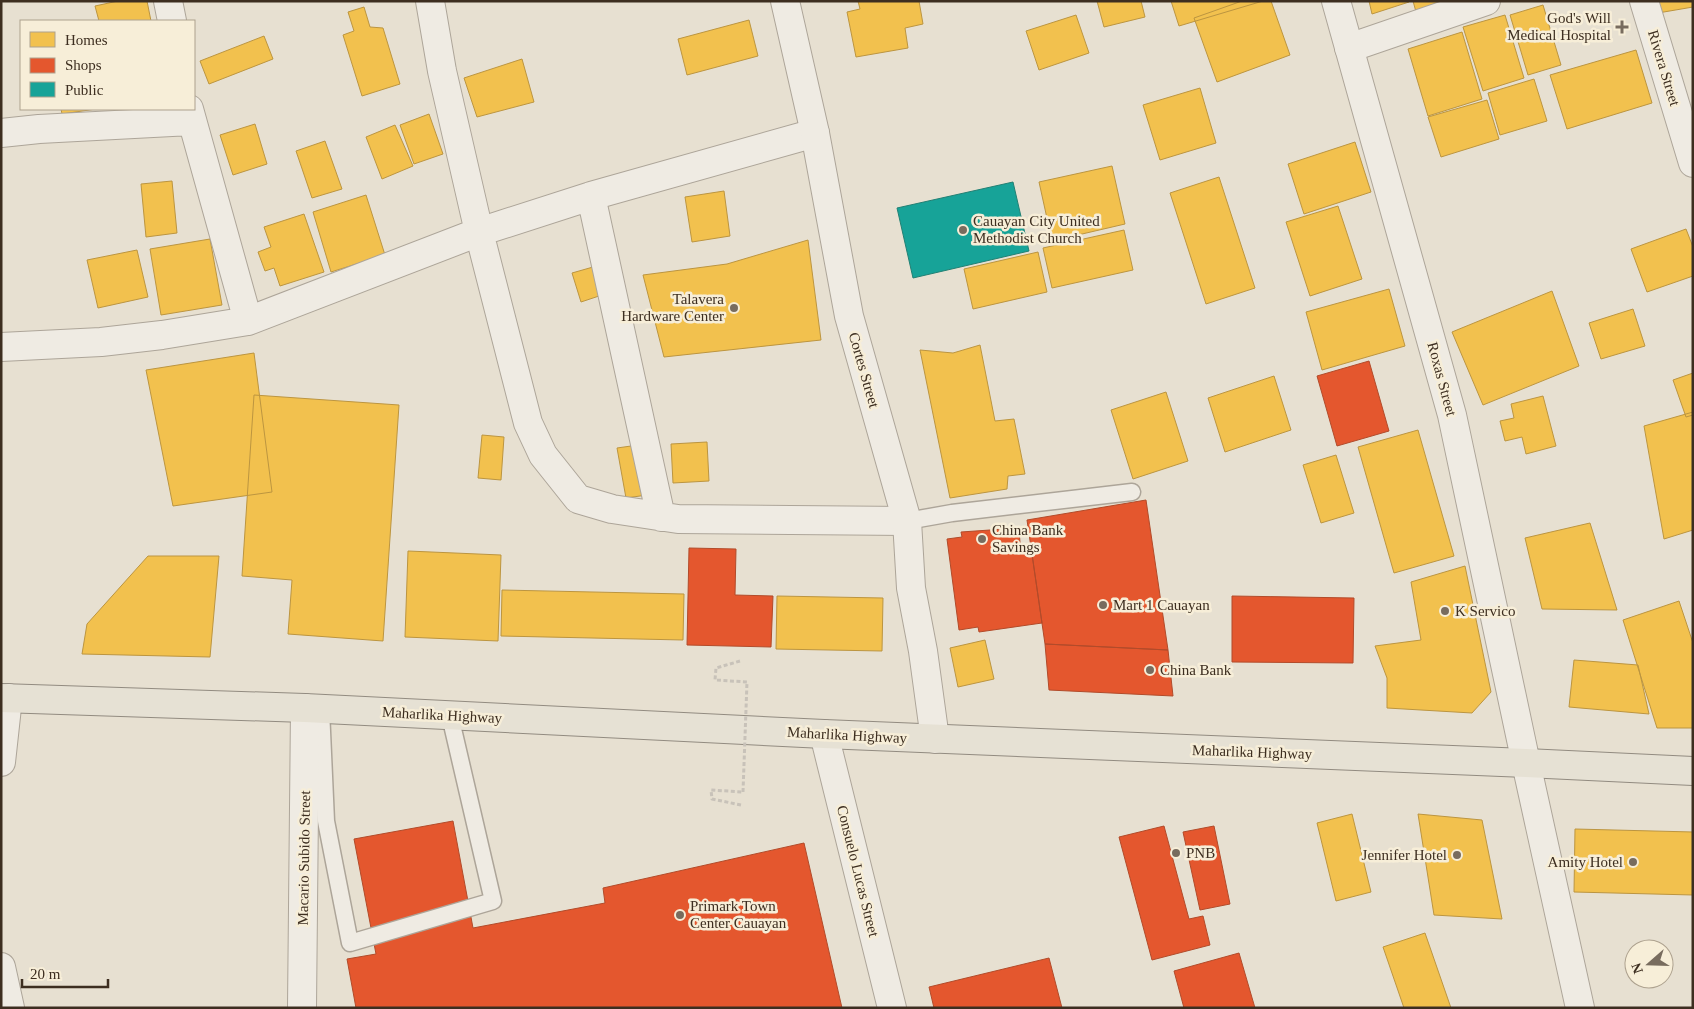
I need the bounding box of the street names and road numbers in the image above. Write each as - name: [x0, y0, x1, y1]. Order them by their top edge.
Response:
- street label: Rivera Street: [1645, 28, 1683, 109]
- street label: Cortes Street: [846, 330, 883, 410]
- street label: Roxas Street: [1424, 340, 1460, 419]
- street label: Maharlika Highway: [381, 704, 503, 726]
- street label: Maharlika Highway: [786, 724, 908, 746]
- street label: Maharlika Highway: [1192, 742, 1313, 762]
- street label: Macario Subido Street: [295, 790, 313, 926]
- street label: Consuelo Lucas Street: [834, 804, 882, 939]

